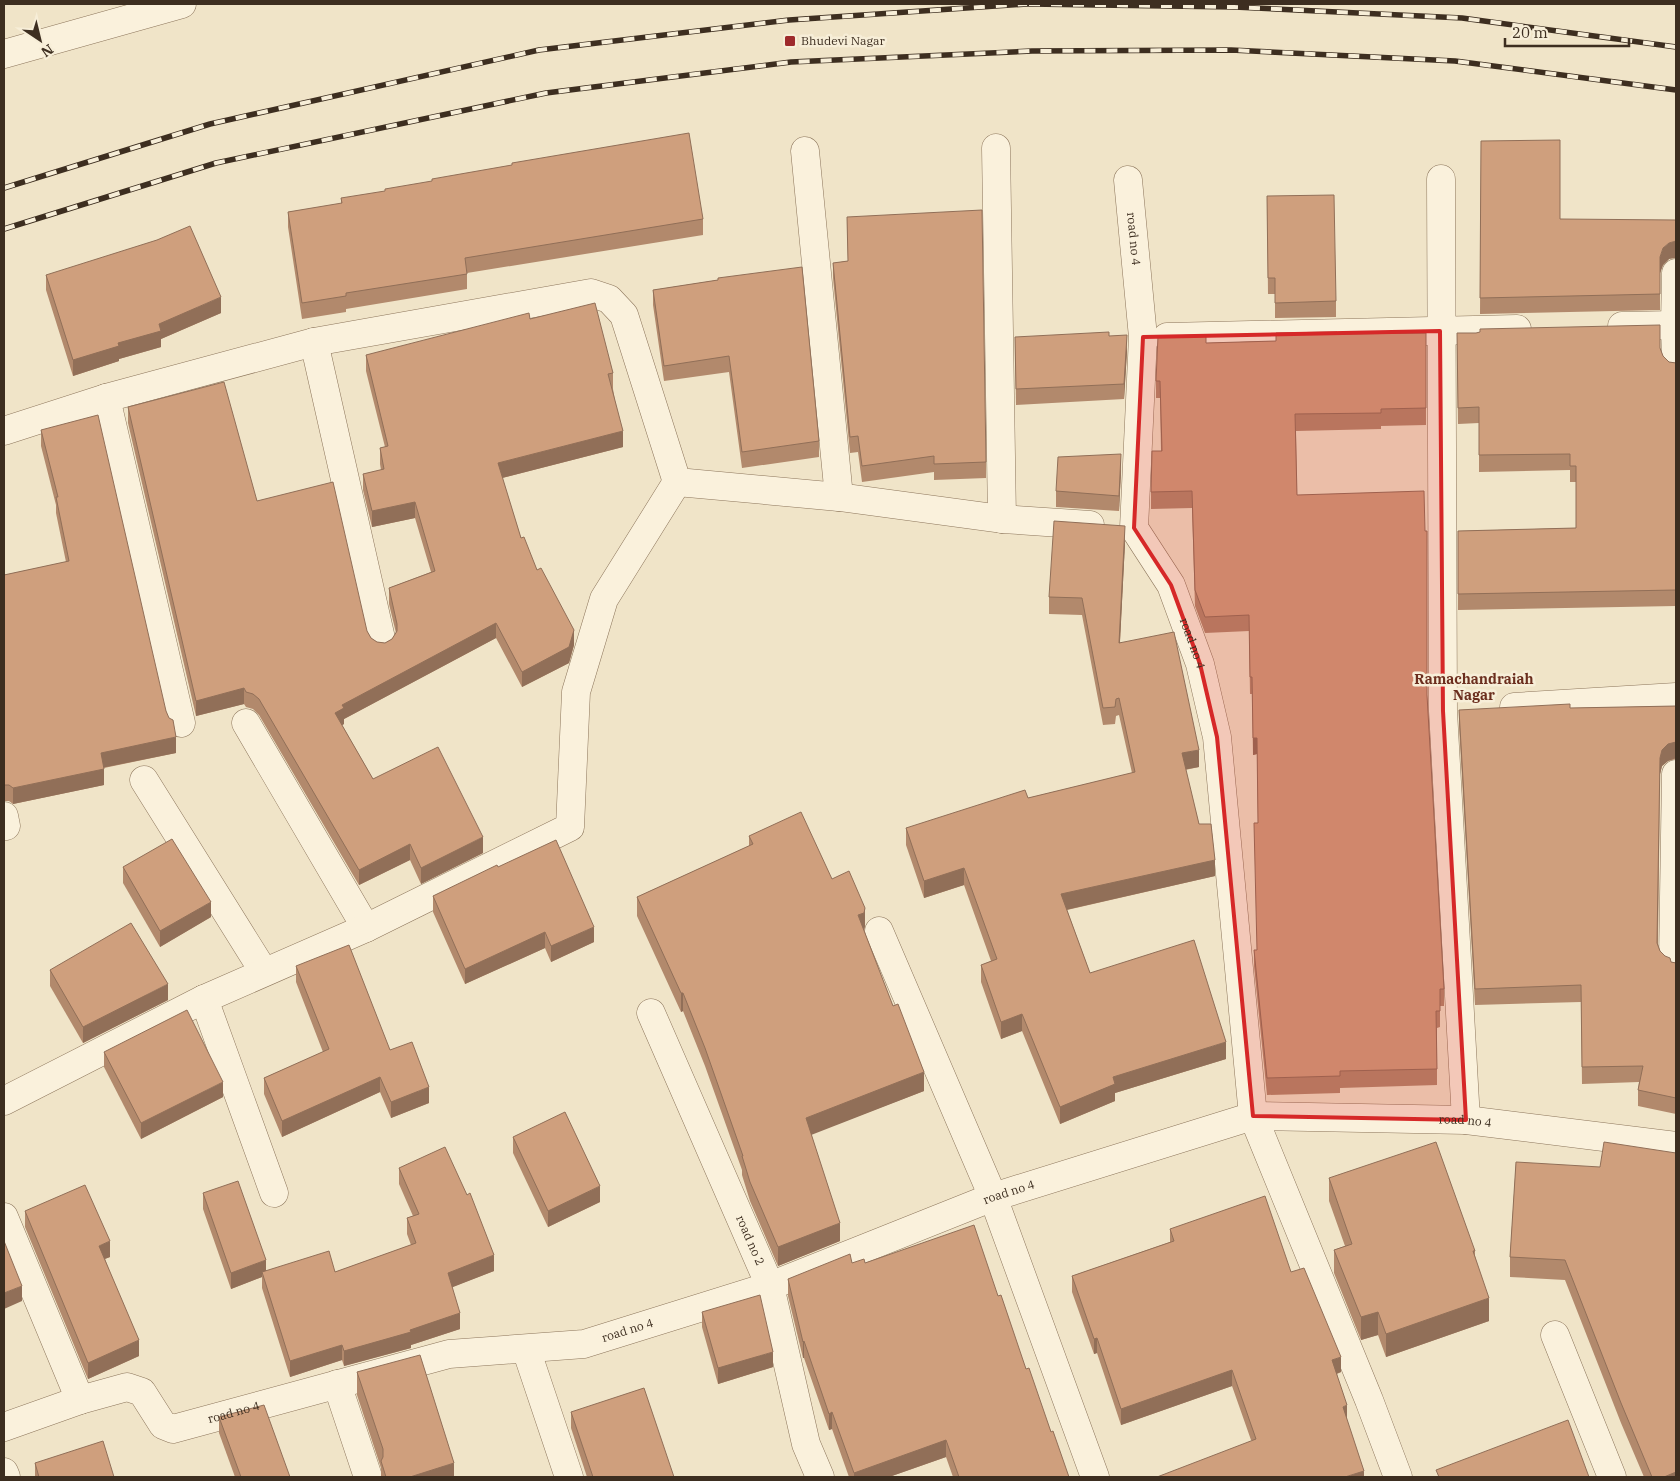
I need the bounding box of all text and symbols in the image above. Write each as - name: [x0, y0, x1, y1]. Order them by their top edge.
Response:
- north arrow: [15, 15, 65, 65]
- scale bar: [1505, 15, 1629, 47]
- text: 20 m: [1512, 23, 1548, 42]
- place label: Bhudevi Nagar: [801, 33, 885, 48]
- marker: Bhudevi Nagar: [783, 34, 797, 48]
- text: N: [38, 40, 57, 61]
- street label: road no 4: [1124, 211, 1144, 266]
- street label: road no 4: [1177, 616, 1209, 670]
- district label: Ramachandraiah Nagar: [1414, 670, 1534, 704]
- street label: road no 4: [1438, 1111, 1493, 1130]
- street label: road no 4: [981, 1177, 1036, 1207]
- street label: road no 2: [733, 1213, 768, 1268]
- street label: road no 4: [600, 1315, 655, 1345]
- street label: road no 4: [206, 1398, 261, 1426]

